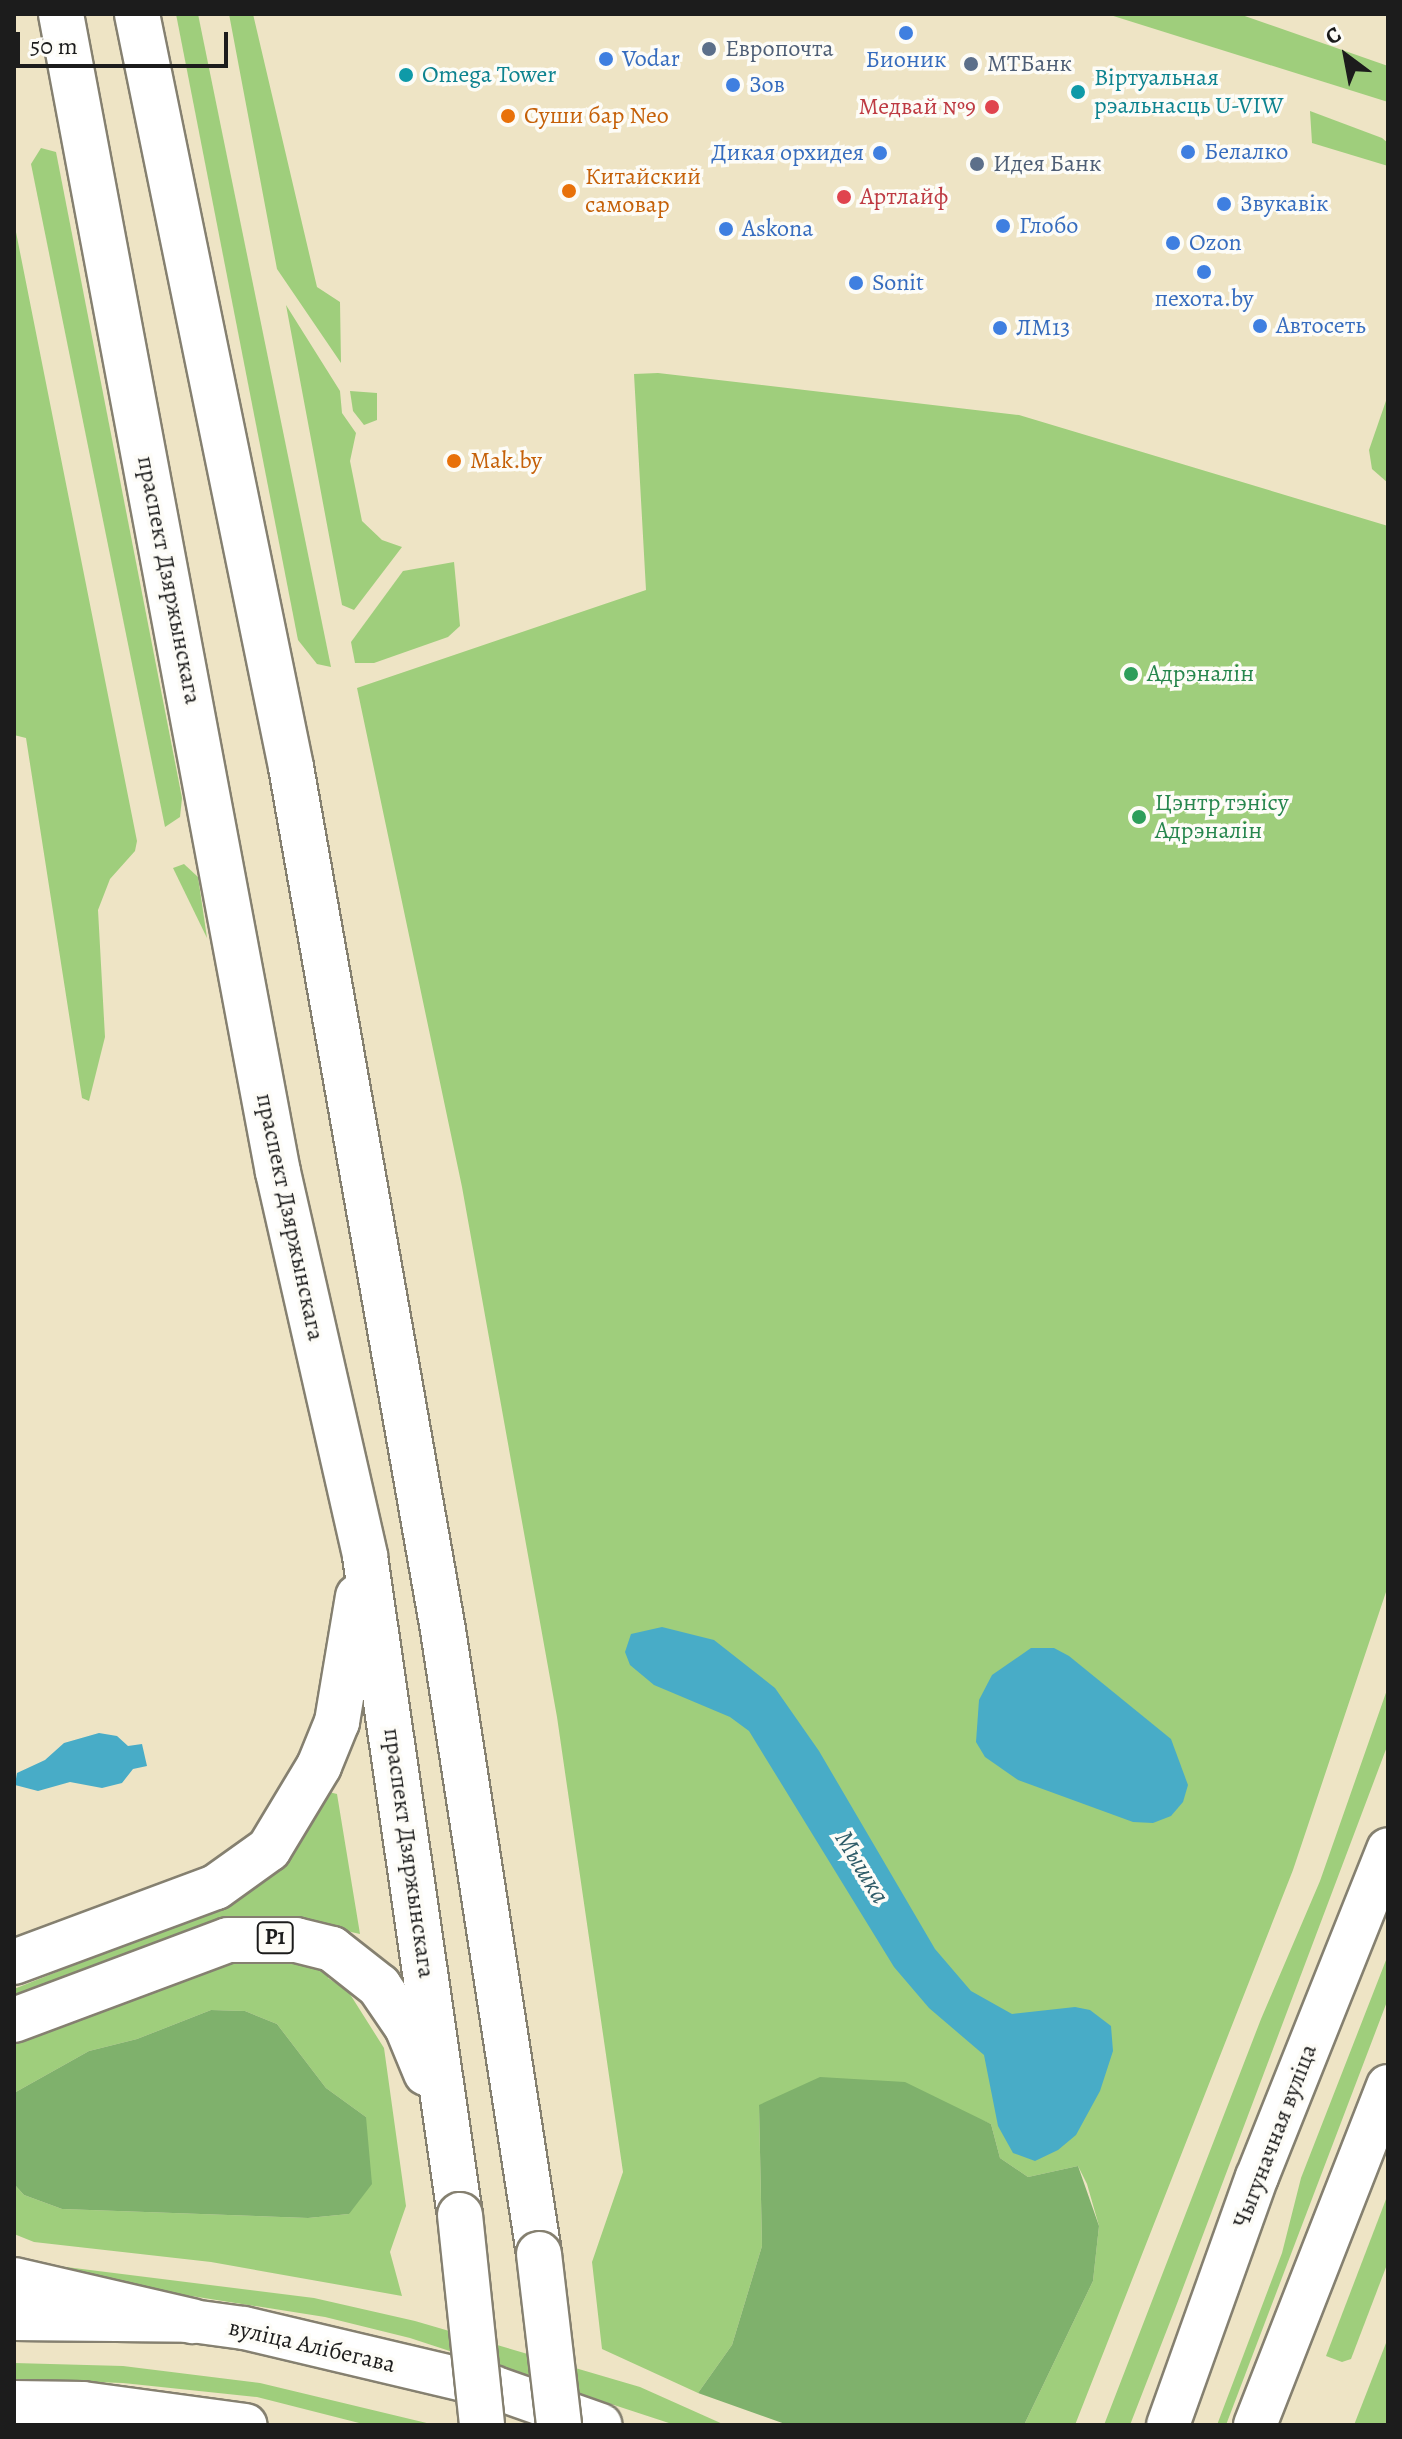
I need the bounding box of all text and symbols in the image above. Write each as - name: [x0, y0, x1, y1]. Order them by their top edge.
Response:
- scale bar: [20, 16, 232, 66]
- north arrow: [1306, 16, 1386, 96]
- text: С: [1320, 19, 1347, 52]
- marker: Бионик: [897, 24, 915, 42]
- text: 50 m: [30, 30, 78, 62]
- place label: Европочта: [725, 35, 834, 63]
- marker: Европочта: [700, 40, 718, 58]
- place label: Vodar: [622, 45, 680, 73]
- place label: Бионик: [866, 46, 946, 74]
- marker: Vodar: [597, 50, 615, 68]
- place label: МТБанк: [987, 50, 1072, 78]
- marker: МТБанк: [962, 55, 980, 73]
- place label: Omega Tower: [422, 61, 556, 89]
- place label: Віртуальная рэальнасць U-VIW: [1094, 64, 1284, 120]
- marker: Omega Tower: [397, 66, 415, 84]
- place label: Зов: [749, 71, 785, 99]
- marker: Зов: [724, 76, 742, 94]
- marker: Віртуальная рэальнасць U-VIW: [1069, 83, 1087, 101]
- place label: Медвай №9: [858, 93, 976, 121]
- marker: Медвай №9: [983, 98, 1001, 116]
- place label: Суши бар Neo: [524, 102, 669, 130]
- marker: Суши бар Neo: [499, 107, 517, 125]
- place label: Белалко: [1204, 138, 1288, 166]
- place label: Дикая орхидея: [711, 139, 864, 167]
- marker: Белалко: [1179, 143, 1197, 161]
- marker: Дикая орхидея: [871, 144, 889, 162]
- place label: Идея Банк: [993, 150, 1101, 178]
- marker: Идея Банк: [968, 155, 986, 173]
- place label: Китайский самовар: [585, 163, 701, 219]
- marker: Китайский самовар: [560, 182, 578, 200]
- place label: Артлайф: [860, 183, 948, 211]
- marker: Артлайф: [835, 188, 853, 206]
- place label: Звукавік: [1240, 190, 1328, 218]
- marker: Звукавік: [1215, 195, 1233, 213]
- place label: Глобо: [1019, 212, 1078, 240]
- place label: Askona: [742, 215, 813, 243]
- marker: Глобо: [994, 217, 1012, 235]
- marker: Askona: [717, 220, 735, 238]
- place label: Ozon: [1189, 229, 1242, 257]
- marker: Ozon: [1164, 234, 1182, 252]
- marker: пехота.by: [1195, 263, 1213, 281]
- place label: Sonit: [872, 269, 924, 297]
- marker: Sonit: [847, 274, 865, 292]
- place label: пехота.by: [1154, 285, 1254, 313]
- place label: Автосеть: [1276, 312, 1366, 340]
- place label: ЛМ13: [1016, 314, 1070, 342]
- marker: Автосеть: [1251, 317, 1269, 335]
- marker: ЛМ13: [991, 319, 1009, 337]
- place label: Mak.by: [470, 447, 542, 475]
- marker: Mak.by: [445, 452, 463, 470]
- street label: праспект Дзяржынскага: [131, 454, 207, 706]
- place label: Адрэналін: [1147, 660, 1254, 688]
- marker: Адрэналін: [1122, 665, 1140, 683]
- place label: Цэнтр тэнісу Адрэналін: [1155, 789, 1289, 845]
- marker: Цэнтр тэнісу Адрэналін: [1130, 808, 1148, 826]
- street label: праспект Дзяржынскага: [250, 1091, 330, 1343]
- street label: праспект Дзяржынскага: [377, 1726, 441, 1980]
- water label: Мышка: [828, 1825, 896, 1909]
- road number: Р1: [255, 1920, 295, 1956]
- street label: Чыгуначная вуліца: [1227, 2040, 1323, 2232]
- street label: вуліца Алібегава: [226, 2313, 398, 2379]

